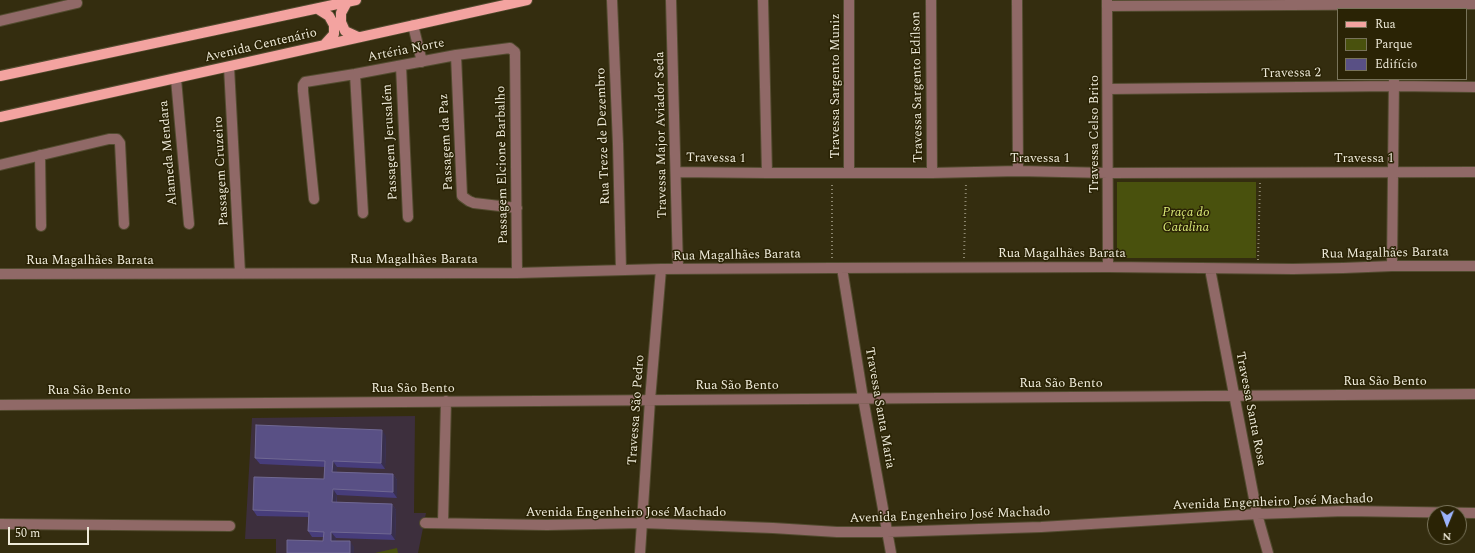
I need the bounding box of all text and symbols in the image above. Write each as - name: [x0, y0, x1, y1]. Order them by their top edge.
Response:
- legend: [1337, 8, 1467, 80]
- street label: Travessa Sargento Edílson: [909, 11, 927, 163]
- street label: Travessa Sargento Muniz: [828, 13, 844, 159]
- text: Rua: [1375, 15, 1396, 34]
- street label: Avenida Centenário: [203, 26, 319, 66]
- text: Parque: [1375, 35, 1412, 54]
- street label: Artéria Norte: [366, 36, 446, 66]
- street label: Travessa Major Aviador Seda: [653, 51, 671, 219]
- text: Edifício: [1375, 55, 1417, 74]
- street label: Travessa 2: [1261, 66, 1321, 82]
- street label: Rua Treze de Dezembro: [594, 67, 614, 205]
- street label: Travessa Celso Brito: [1087, 75, 1103, 193]
- street label: Passagem Jerusalém: [380, 84, 402, 200]
- street label: Passagem Elcione Barbalho: [494, 86, 512, 244]
- street label: Passagem da Paz: [437, 93, 457, 191]
- street label: Alameda Mendara: [157, 100, 181, 206]
- street label: Passagem Cruzeiro: [211, 116, 233, 226]
- street label: Travessa 1: [686, 151, 746, 167]
- street label: Travessa 1: [1010, 151, 1070, 167]
- street label: Travessa 1: [1334, 151, 1394, 167]
- park label: Praça do Catalina: [1162, 205, 1210, 236]
- street label: Rua Magalhães Barata: [1321, 245, 1449, 263]
- street label: Rua Magalhães Barata: [998, 246, 1126, 262]
- street label: Rua Magalhães Barata: [673, 247, 801, 265]
- street label: Rua Magalhães Barata: [350, 252, 478, 268]
- street label: Rua Magalhães Barata: [26, 253, 154, 269]
- street label: Travessa Santa Maria: [861, 346, 897, 470]
- street label: Travessa Santa Rosa: [1231, 351, 1269, 467]
- street label: Travessa São Pedro: [625, 354, 649, 466]
- street label: Rua São Bento: [1343, 374, 1427, 390]
- street label: Rua São Bento: [1019, 376, 1103, 392]
- street label: Rua São Bento: [695, 378, 779, 394]
- street label: Rua São Bento: [371, 381, 455, 397]
- street label: Rua São Bento: [47, 383, 131, 399]
- street label: Avenida Engenheiro José Machado: [1173, 492, 1373, 514]
- street label: Avenida Engenheiro José Machado: [526, 505, 726, 521]
- street label: Avenida Engenheiro José Machado: [850, 505, 1050, 527]
- north arrow: [1427, 505, 1467, 545]
- scale bar: [10, 519, 91, 545]
- text: 50 m: [15, 524, 40, 543]
- text: N: [1442, 528, 1451, 545]

